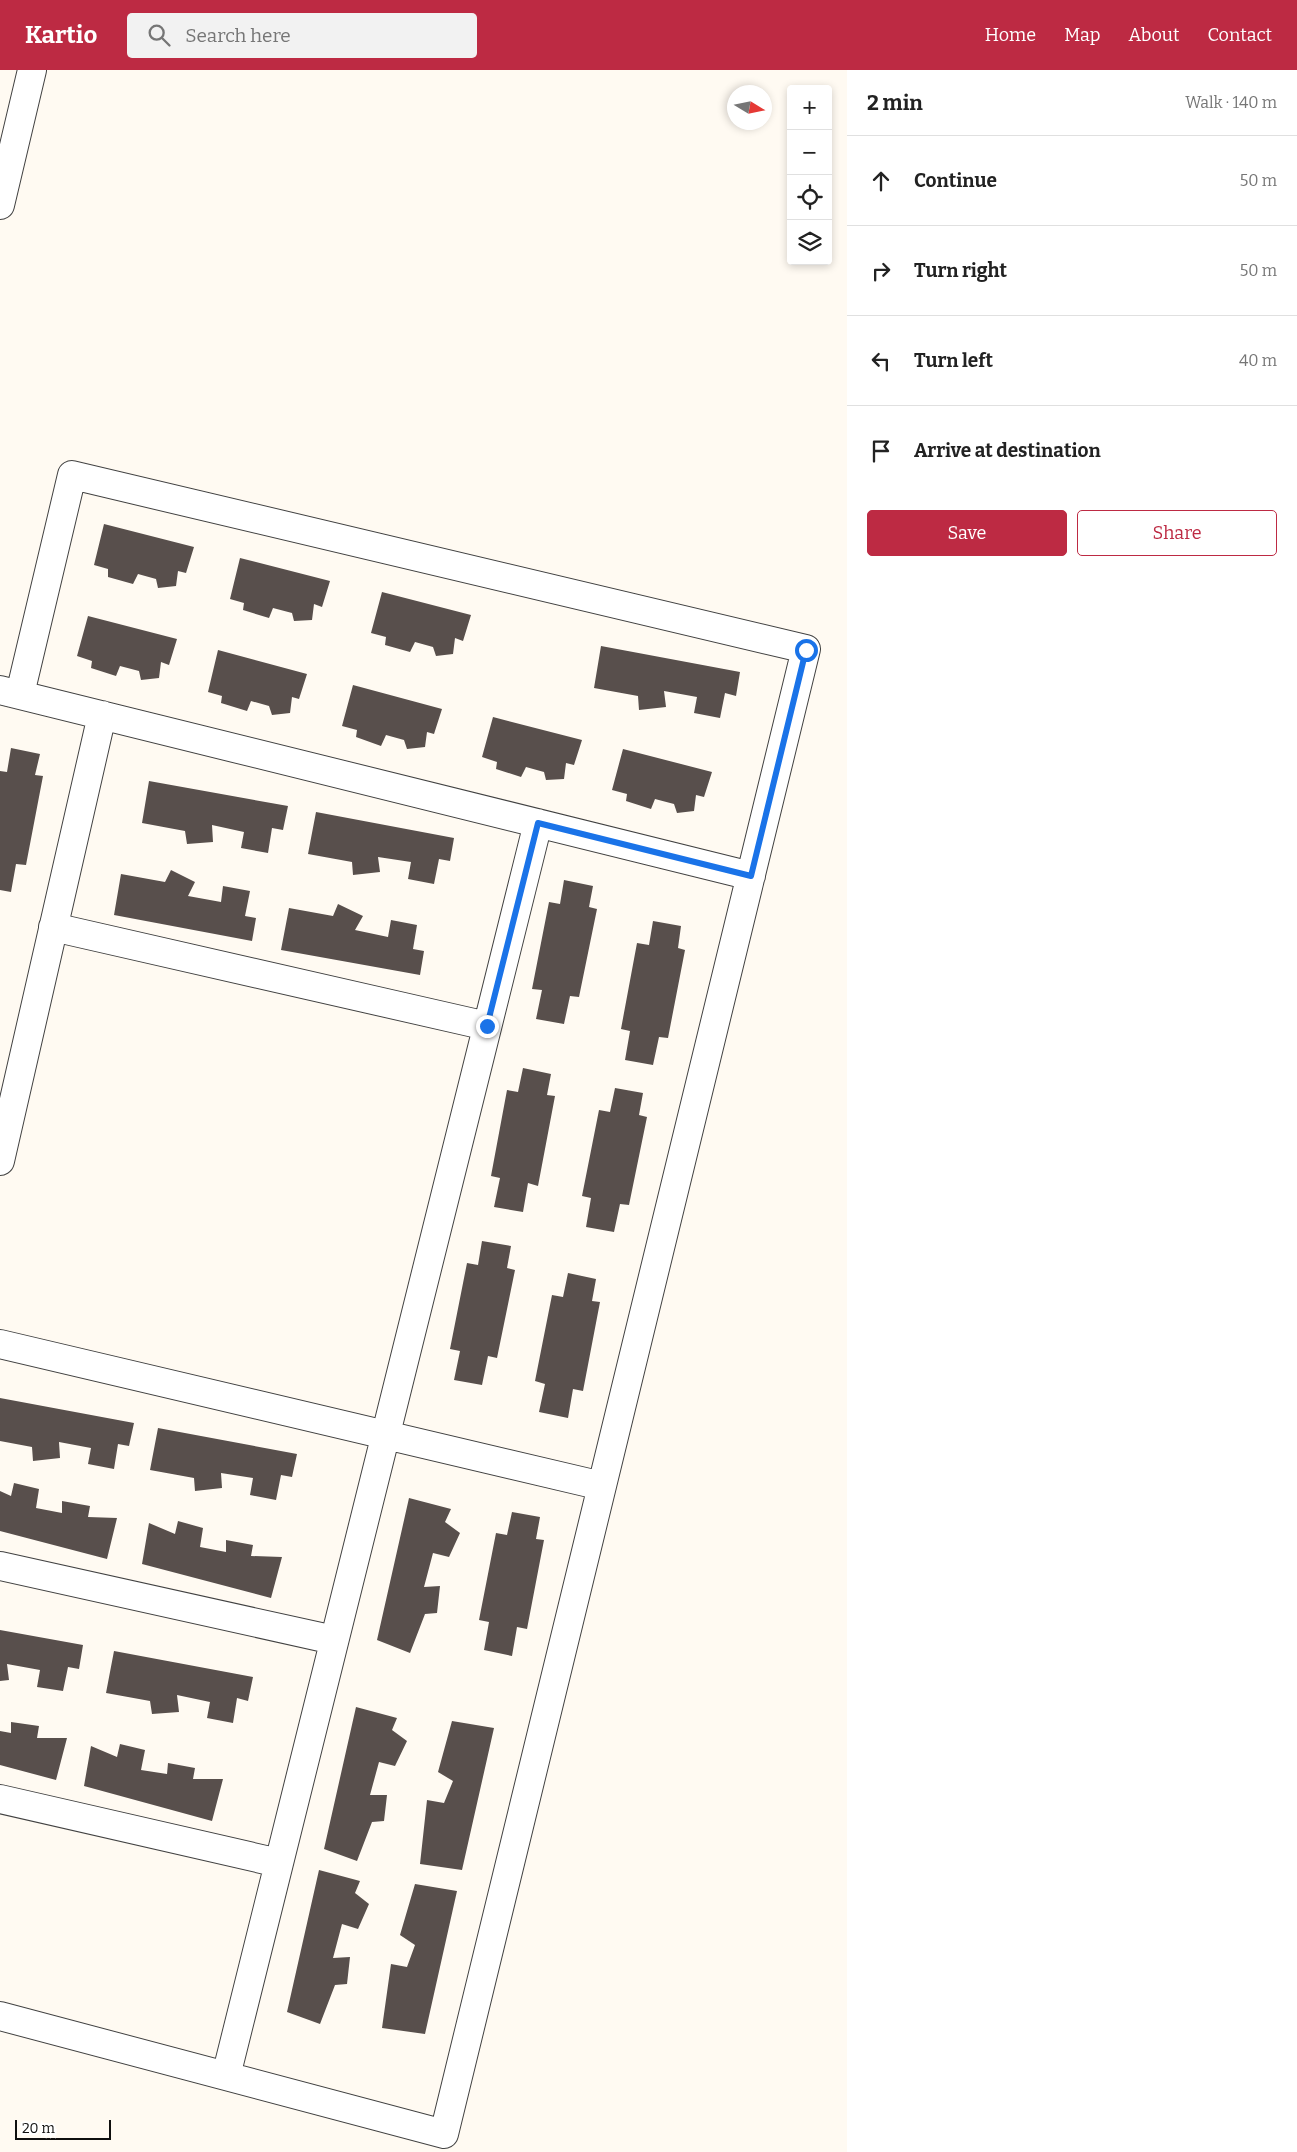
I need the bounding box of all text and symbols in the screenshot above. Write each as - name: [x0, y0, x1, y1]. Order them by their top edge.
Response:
- search box: [127, 13, 477, 58]
- text: Kartio: [25, 21, 97, 49]
- icon: search: [145, 21, 173, 49]
- text: Search here: [185, 24, 291, 47]
- text: Home: [985, 24, 1036, 46]
- text: Map: [1064, 24, 1100, 46]
- text: About: [1128, 24, 1179, 46]
- text: Contact: [1207, 24, 1272, 46]
- north arrow: [727, 85, 772, 130]
- map controls: [787, 85, 832, 265]
- button: +: [787, 85, 832, 130]
- text: 2 min: [867, 90, 923, 116]
- text: Walk · 140 m: [1185, 93, 1277, 112]
- button: −: [787, 130, 832, 175]
- icon: ahead: [867, 167, 895, 195]
- text: Continue: [914, 169, 997, 192]
- text: 50 m: [1240, 171, 1277, 190]
- button: locate: [787, 175, 832, 220]
- button: layers: [787, 220, 832, 265]
- icon: right: [867, 257, 895, 285]
- text: Turn right: [914, 259, 1007, 282]
- text: 50 m: [1240, 261, 1277, 280]
- icon: left: [867, 347, 895, 375]
- text: Turn left: [914, 349, 993, 372]
- text: 40 m: [1239, 351, 1277, 370]
- icon: arrive: [867, 437, 895, 465]
- text: Arrive at destination: [914, 439, 1101, 462]
- button: Save: [867, 510, 1067, 556]
- button: Share: [1077, 510, 1277, 556]
- route start: [795, 639, 818, 662]
- route end: [476, 1015, 499, 1038]
- scale bar: [15, 2117, 111, 2140]
- text: 20 m: [22, 2120, 55, 2137]

